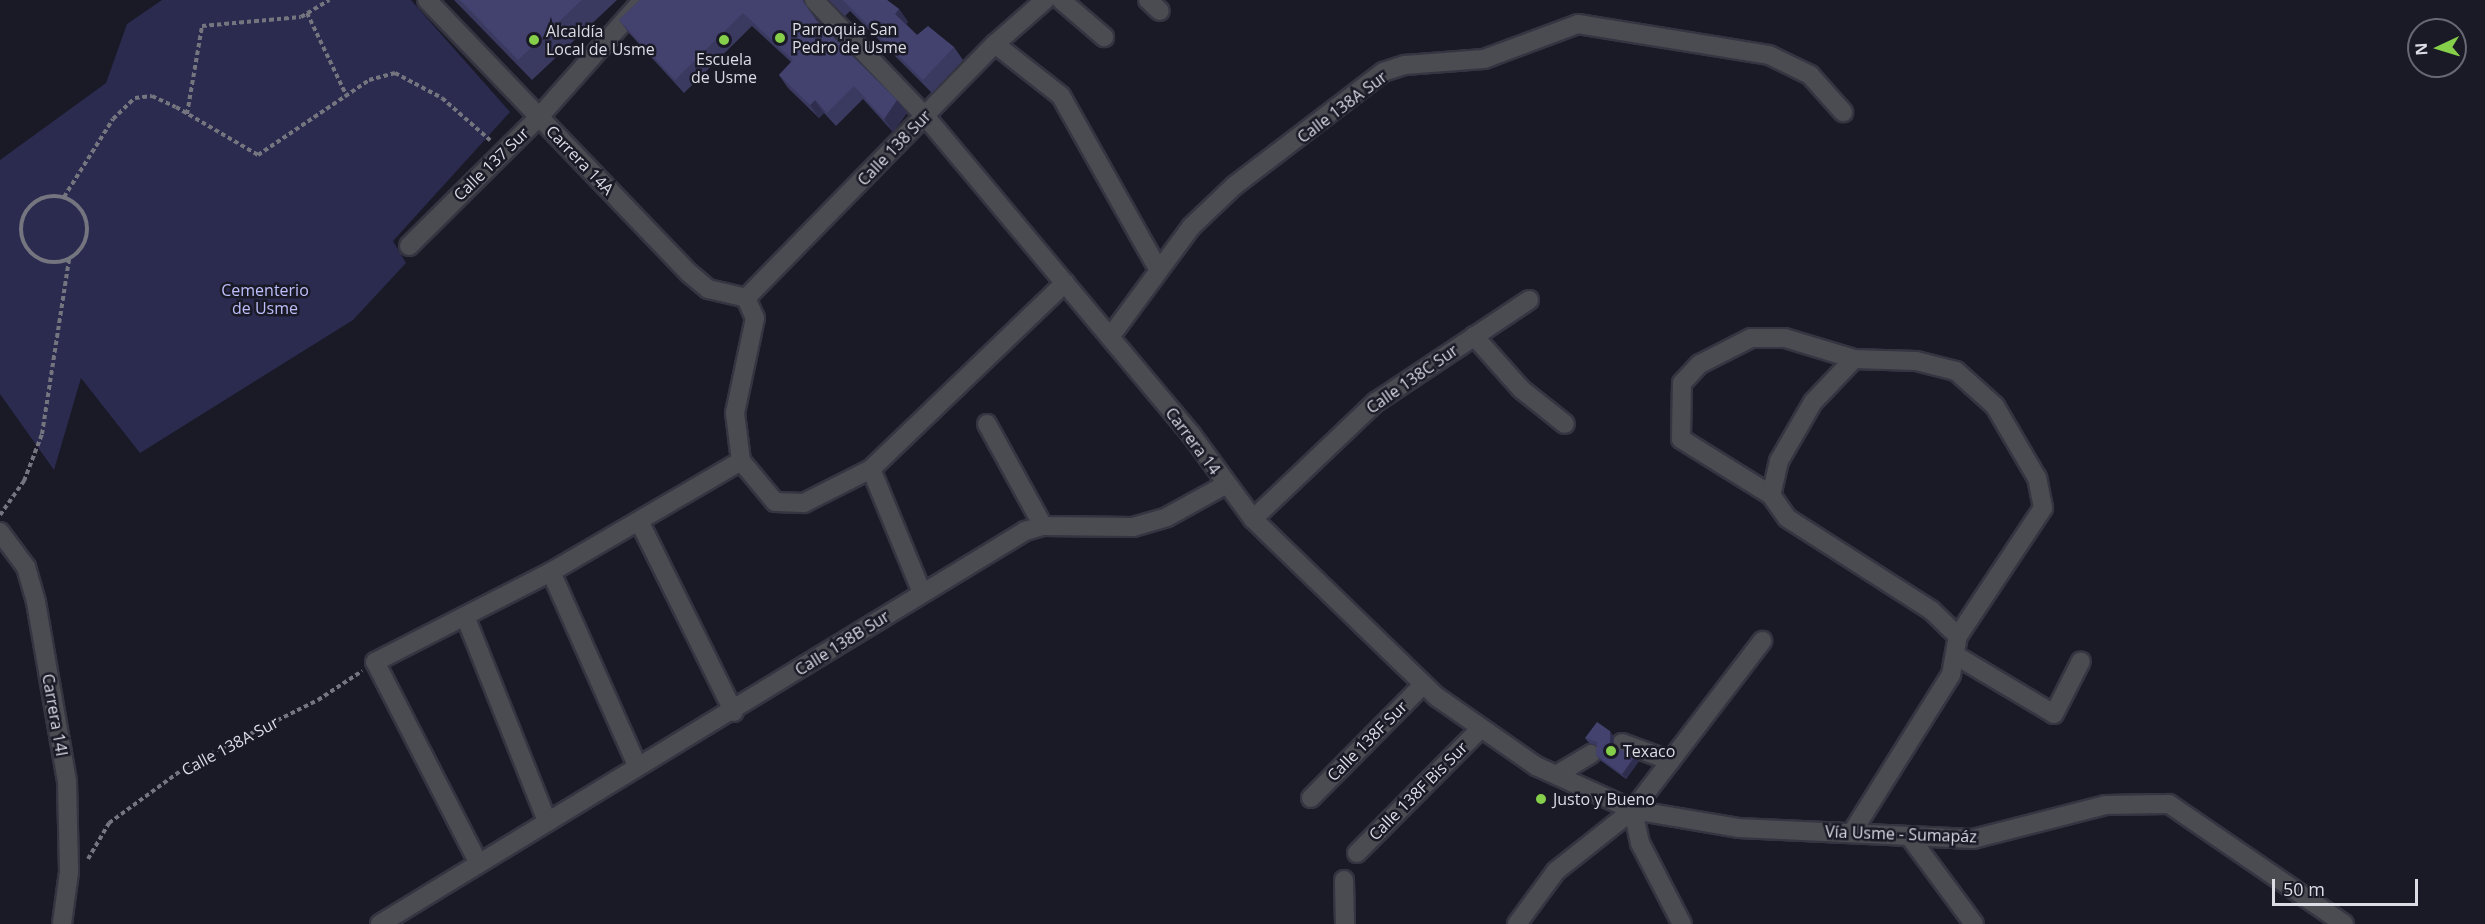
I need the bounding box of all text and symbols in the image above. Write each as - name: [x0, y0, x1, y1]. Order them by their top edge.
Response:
- north arrow: [2407, 18, 2467, 78]
- place label: Parroquia San Pedro de Usme: [792, 19, 907, 57]
- place label: Alcaldía Local de Usme: [546, 21, 655, 59]
- marker: Parroquia San Pedro de Usme: [773, 31, 787, 45]
- marker: Alcaldía Local de Usme: [527, 33, 541, 47]
- marker: Escuela de Usme: [717, 33, 731, 47]
- text: N: [2410, 42, 2432, 56]
- place label: Escuela de Usme: [691, 49, 757, 87]
- street label: Calle 138A Sur: [1293, 67, 1391, 147]
- street label: Calle 138 Sur: [853, 106, 935, 190]
- street label: Carrera 14A: [542, 121, 618, 199]
- street label: Calle 137 Sur: [449, 123, 533, 205]
- park label: Cementerio de Usme: [221, 280, 309, 318]
- street label: Calle 138C Sur: [1363, 340, 1461, 418]
- street label: Carrera 14: [1162, 404, 1224, 478]
- street label: Calle 138B Sur: [791, 606, 893, 680]
- street label: Carrera 14I: [38, 672, 72, 758]
- street label: Calle 138F Sur: [1323, 697, 1411, 785]
- street label: Calle 138A Sur: [178, 712, 282, 780]
- street label: Calle 138F Bis Sur: [1365, 738, 1471, 844]
- place label: Texaco: [1623, 741, 1675, 761]
- marker: Texaco: [1604, 744, 1618, 758]
- place label: Justo y Bueno: [1553, 789, 1655, 809]
- marker: Justo y Bueno: [1534, 792, 1548, 806]
- street label: Vía Usme - Sumapáz: [1825, 822, 1977, 846]
- scale bar: [2275, 867, 2420, 905]
- text: 50 m: [2283, 877, 2325, 901]

